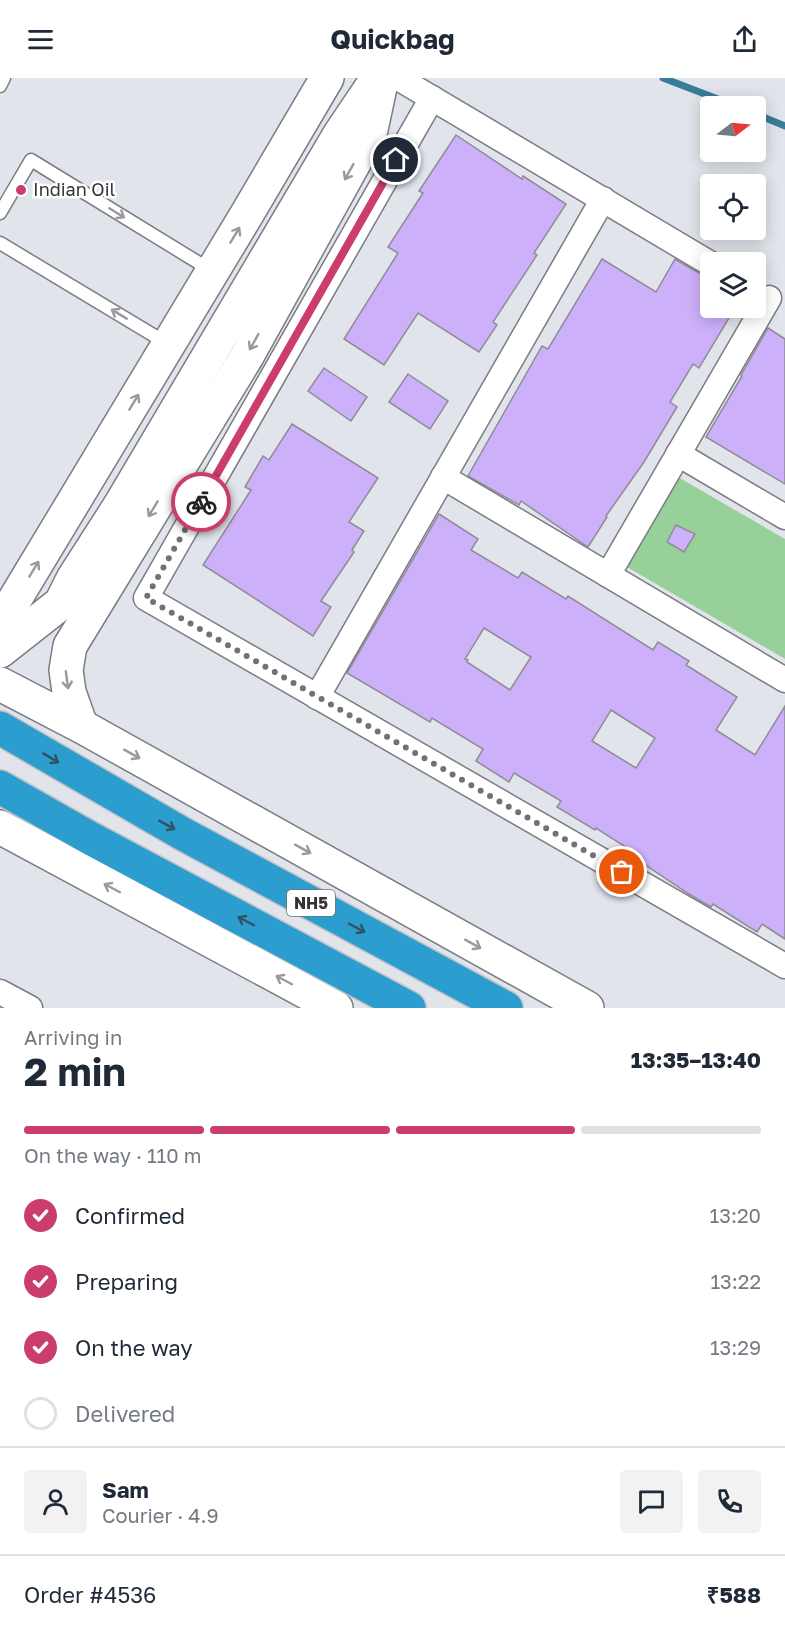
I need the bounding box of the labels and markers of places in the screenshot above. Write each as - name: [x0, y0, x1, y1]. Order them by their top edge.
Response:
- pin: [370, 134, 421, 185]
- place label: Indian Oil: [33, 178, 115, 200]
- marker: Indian Oil: [14, 183, 28, 197]
- pin: [596, 846, 647, 897]

